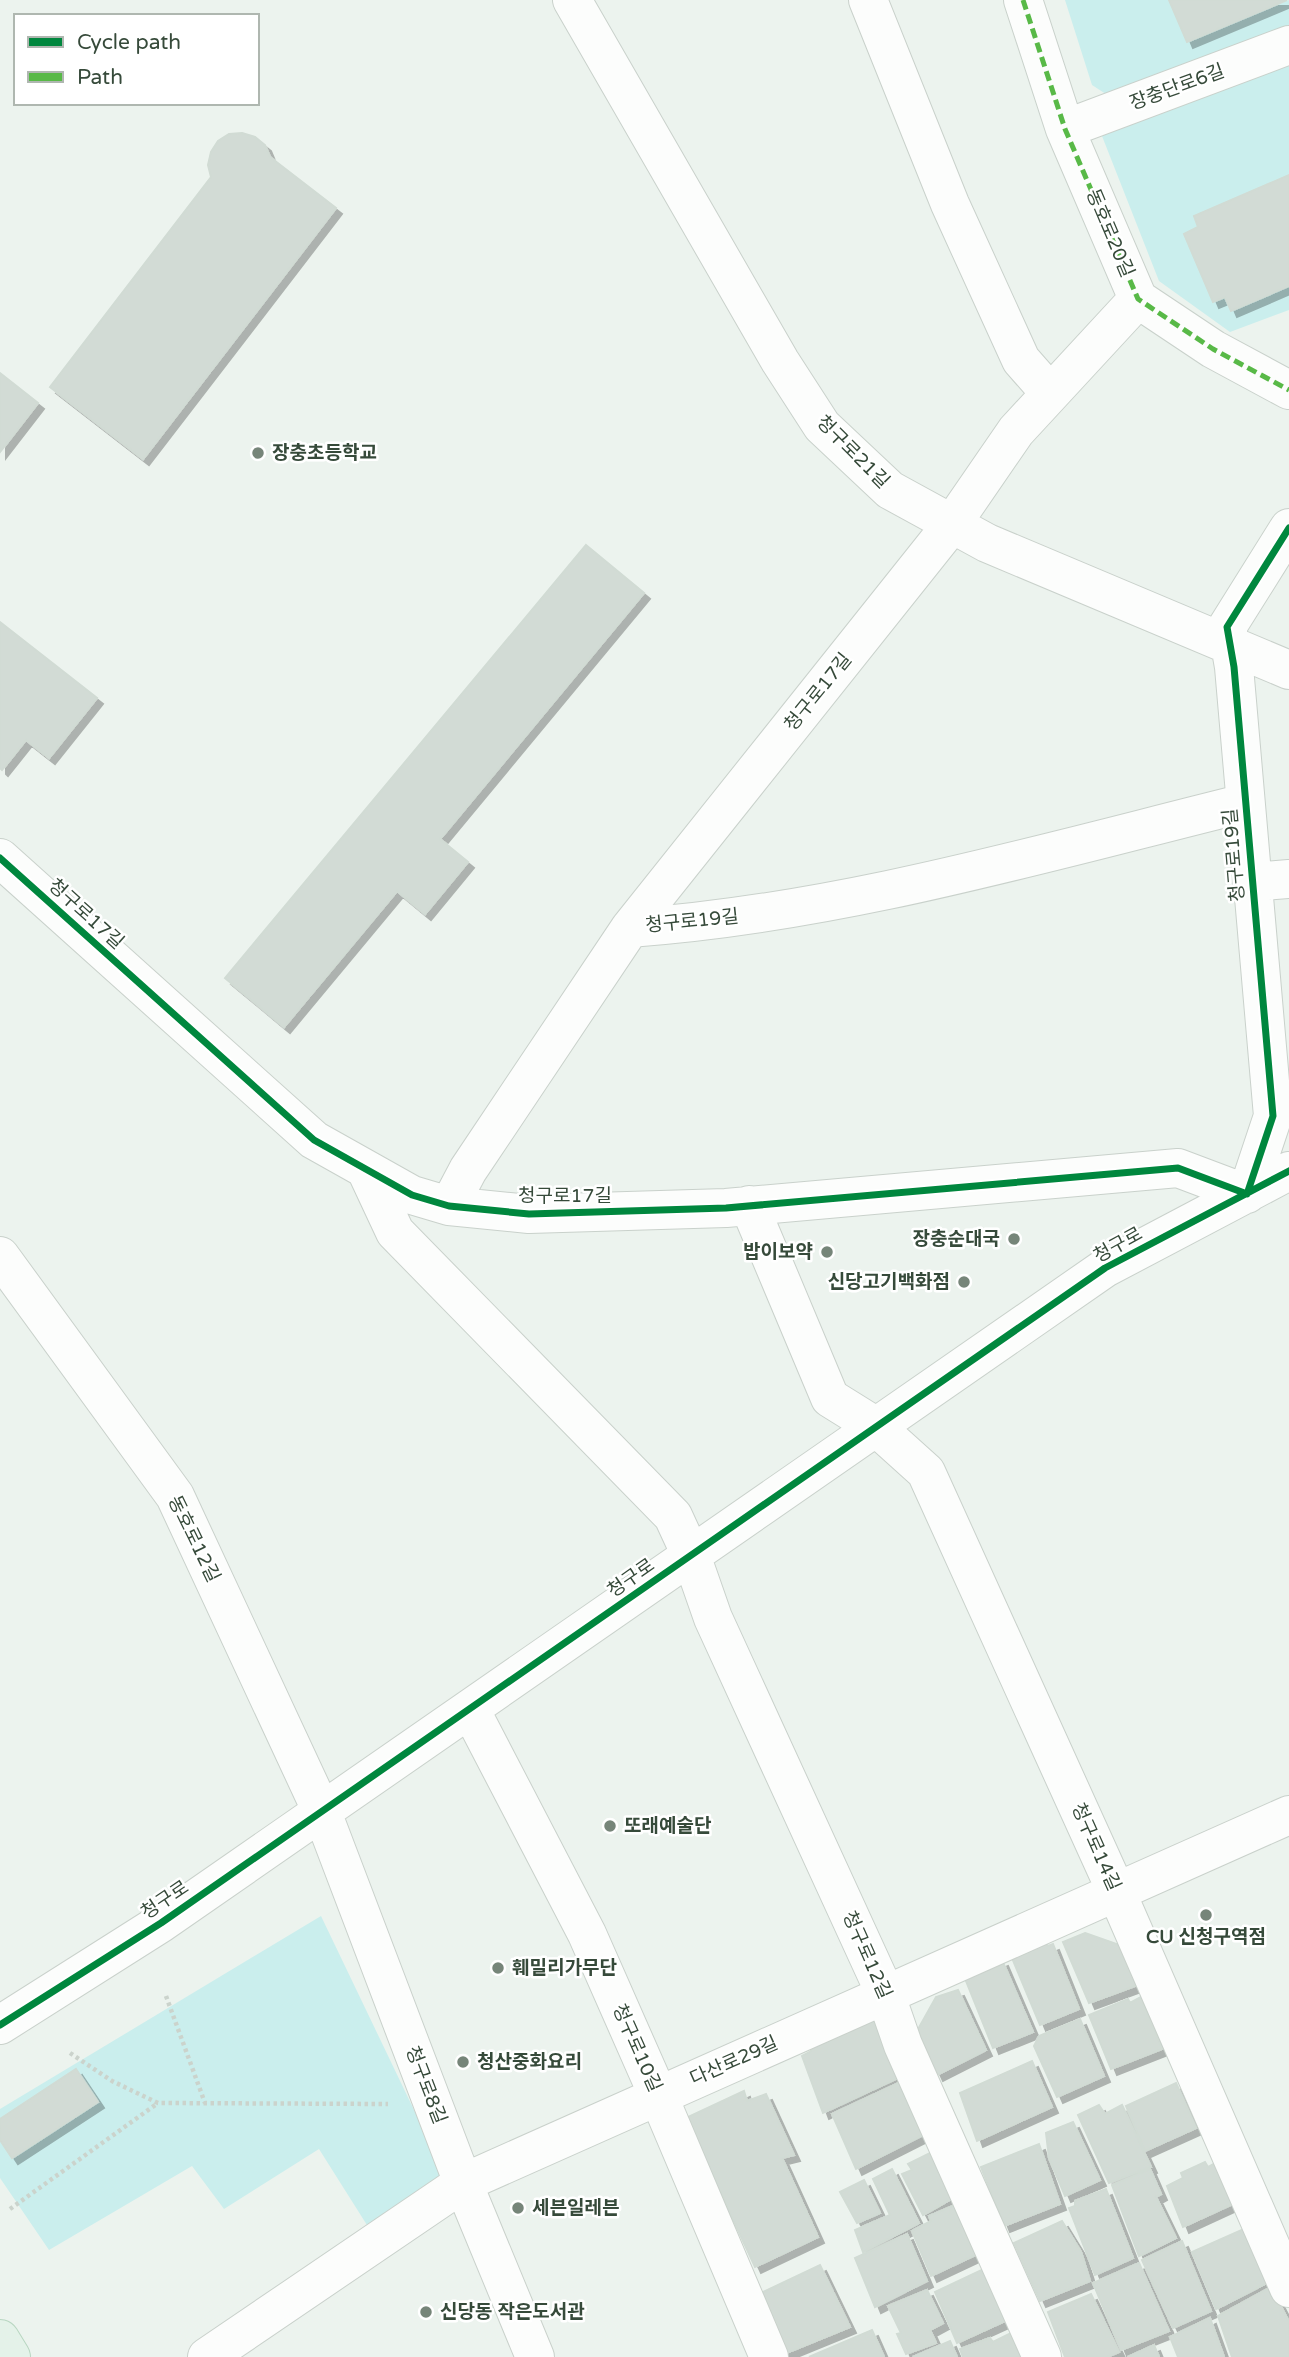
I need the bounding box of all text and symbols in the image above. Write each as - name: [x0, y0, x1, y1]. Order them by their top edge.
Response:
- legend: [14, 14, 259, 105]
- text: Cycle path: [77, 30, 181, 55]
- street label: 장충단로6길: [1127, 60, 1227, 114]
- text: Path: [77, 65, 123, 90]
- street label: 동호로20길: [1082, 186, 1138, 280]
- street label: 청구로21길: [812, 411, 894, 493]
- place label: 장충초등학교: [272, 442, 377, 464]
- marker: 장충초등학교: [250, 445, 266, 461]
- street label: 청구로17길: [780, 649, 856, 735]
- street label: 청구로19길: [1219, 807, 1249, 903]
- street label: 청구로17길: [44, 874, 128, 954]
- street label: 청구로19길: [644, 905, 740, 937]
- street label: 청구로17길: [518, 1185, 612, 1207]
- street label: 청구로: [1090, 1223, 1146, 1267]
- place label: 장충순대국: [913, 1228, 1000, 1250]
- marker: 장충순대국: [1006, 1231, 1022, 1247]
- place label: 밥이보약: [743, 1241, 813, 1263]
- marker: 밥이보약: [819, 1244, 835, 1260]
- place label: 신당고기백화점: [828, 1271, 950, 1293]
- marker: 신당고기백화점: [956, 1274, 972, 1290]
- street label: 동호로12길: [164, 1492, 224, 1586]
- street label: 청구로: [603, 1554, 659, 1602]
- street label: 청구로14길: [1067, 1800, 1125, 1894]
- place label: 또래예술단: [624, 1815, 712, 1837]
- marker: 또래예술단: [602, 1818, 618, 1834]
- street label: 청구로: [137, 1876, 193, 1924]
- marker: CU 신청구역점: [1198, 1907, 1214, 1923]
- street label: 청구로12길: [838, 1908, 896, 2002]
- place label: CU 신청구역점: [1146, 1926, 1266, 1948]
- place label: 훼밀리가무단: [512, 1957, 617, 1979]
- marker: 훼밀리가무단: [490, 1960, 506, 1976]
- street label: 청구로10길: [608, 2001, 666, 2095]
- street label: 다산로29길: [687, 2032, 781, 2090]
- street label: 청구로8길: [401, 2043, 451, 2127]
- place label: 청산중화요리: [477, 2051, 582, 2073]
- marker: 청산중화요리: [455, 2054, 471, 2070]
- place label: 세븐일레븐: [532, 2197, 619, 2219]
- marker: 세븐일레븐: [510, 2200, 526, 2216]
- place label: 신당동 작은도서관: [440, 2301, 585, 2323]
- marker: 신당동 작은도서관: [418, 2304, 434, 2320]

